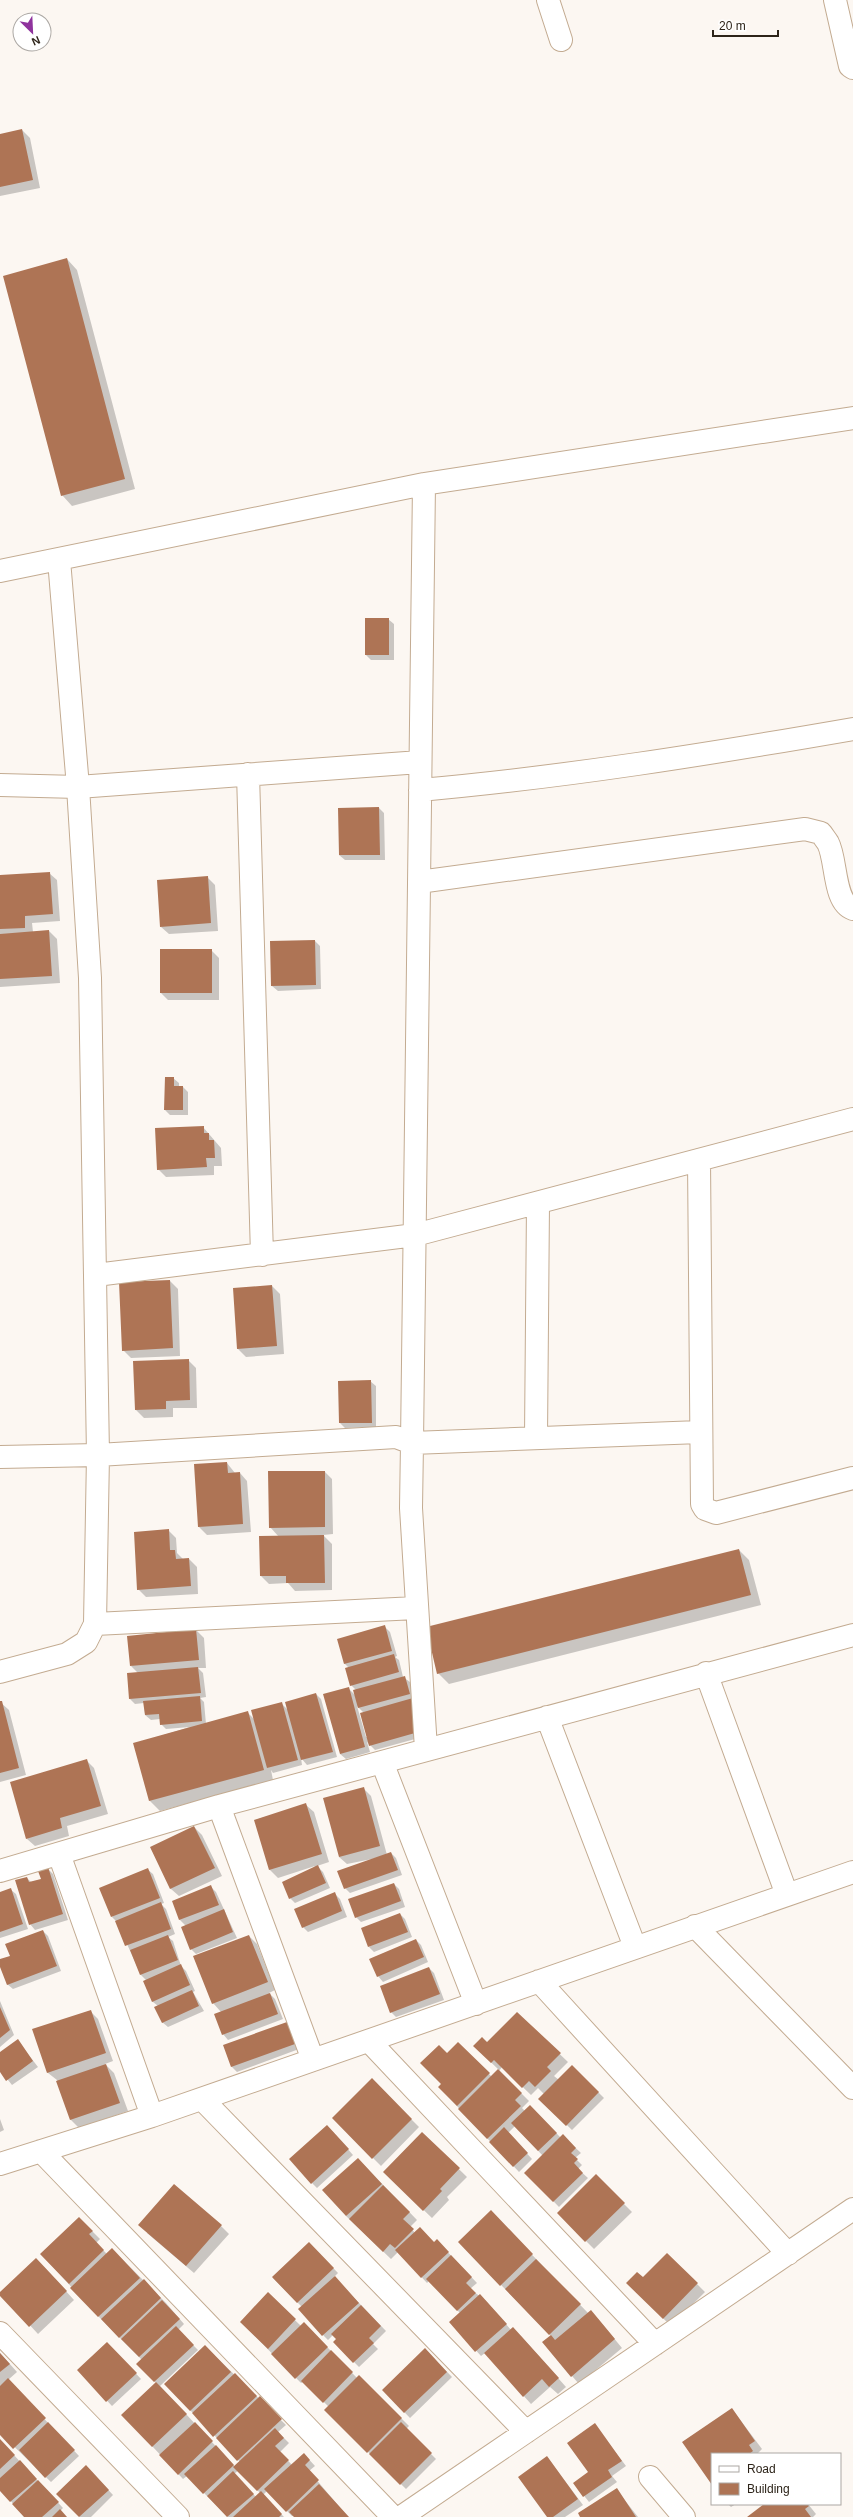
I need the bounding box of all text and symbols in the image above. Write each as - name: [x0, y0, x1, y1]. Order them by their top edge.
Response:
- north arrow: [12, 12, 52, 52]
- scale bar: [713, 12, 778, 38]
- text: 20 m: [719, 19, 746, 33]
- text: N: [30, 34, 42, 48]
- legend: [711, 2453, 841, 2505]
- text: Road: [747, 2462, 776, 2476]
- text: Building: [747, 2482, 790, 2496]

